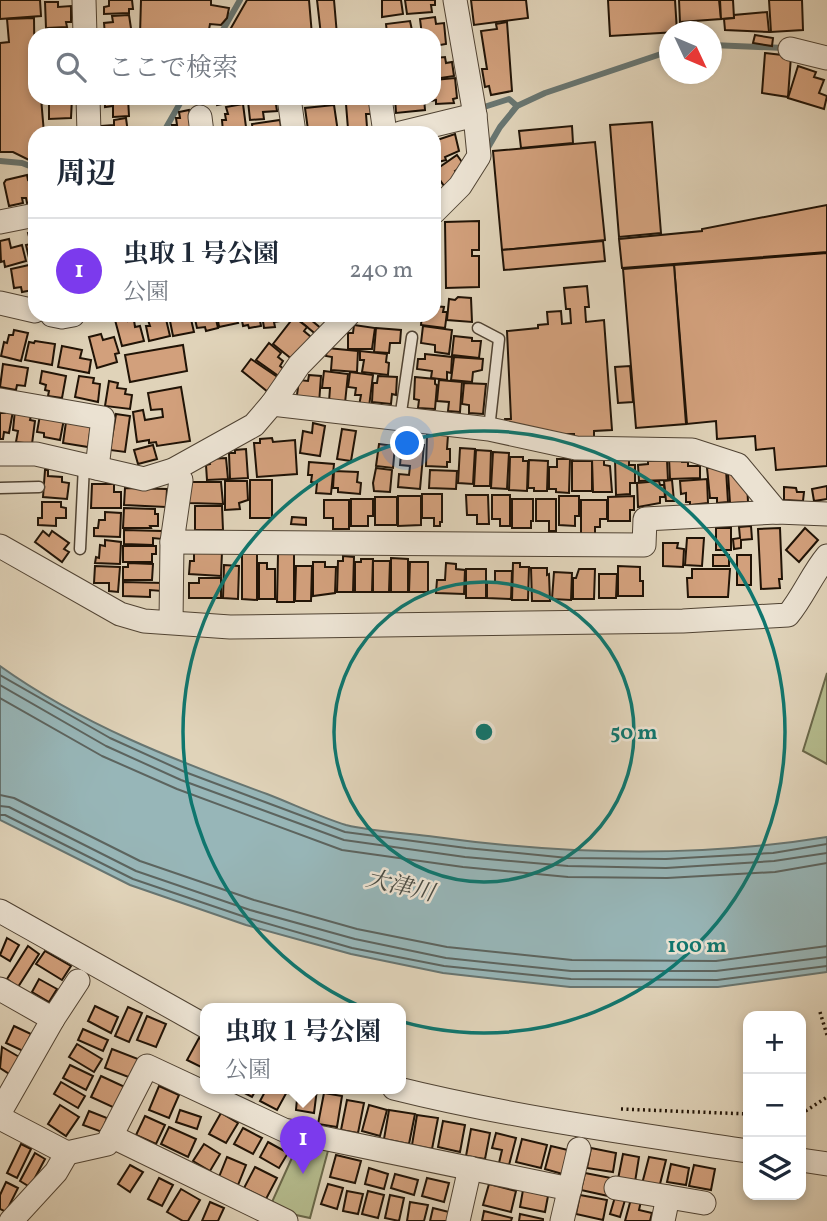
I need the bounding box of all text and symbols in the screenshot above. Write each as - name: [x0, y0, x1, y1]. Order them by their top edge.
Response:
- north arrow: [659, 21, 722, 84]
- search box: [28, 28, 441, 105]
- icon: search: [52, 48, 90, 86]
- text: ここで検索: [108, 51, 238, 87]
- text: 周辺: [56, 154, 116, 196]
- text: 虫取１号公園: [123, 237, 279, 273]
- text: 1: [74, 255, 84, 287]
- text: 240 m: [349, 255, 413, 287]
- text: 公園: [123, 277, 169, 309]
- your location: [390, 426, 424, 460]
- text: 50 m: [610, 719, 658, 748]
- centre of rings: [472, 720, 496, 744]
- water label: 大津川: [363, 864, 440, 911]
- text: 100 m: [667, 932, 727, 961]
- popup: [200, 1003, 406, 1094]
- map controls: [743, 1011, 806, 1200]
- button: +: [743, 1011, 806, 1074]
- text: 虫取１号公園: [225, 1015, 381, 1051]
- text: 公園: [225, 1055, 271, 1087]
- button: −: [743, 1074, 806, 1137]
- pin: 1: [280, 1116, 326, 1174]
- button: layers: [743, 1137, 806, 1200]

